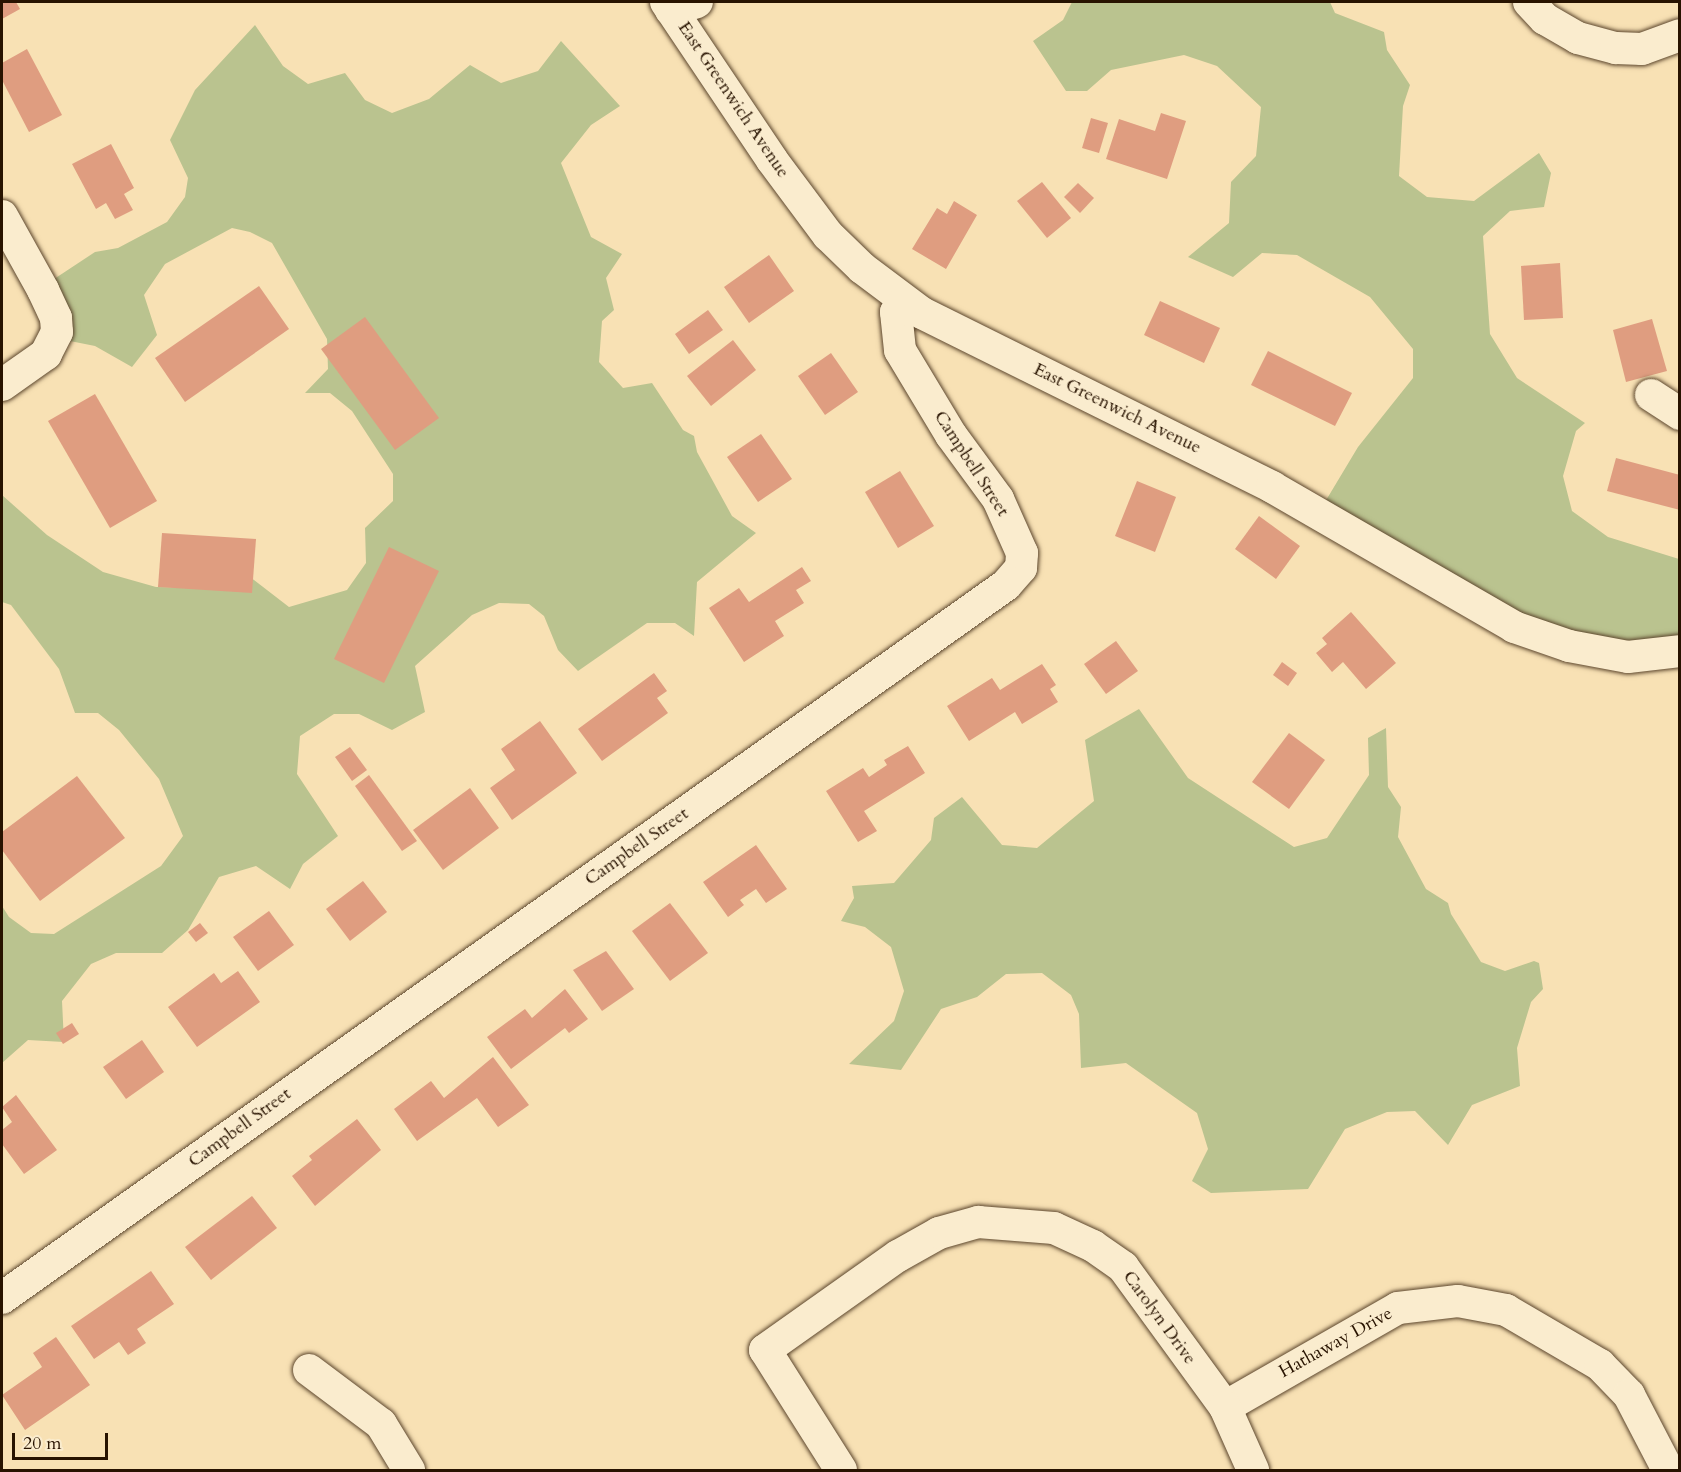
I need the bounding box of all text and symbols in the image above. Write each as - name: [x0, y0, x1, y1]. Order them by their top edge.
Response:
- street label: East Greenwich Avenue: [673, 18, 793, 182]
- street label: East Greenwich Avenue: [1030, 359, 1204, 459]
- street label: Campbell Street: [929, 407, 1013, 521]
- street label: Campbell Street: [581, 803, 693, 891]
- street label: Campbell Street: [185, 1084, 295, 1172]
- street label: Carolyn Drive: [1118, 1267, 1200, 1369]
- street label: Hathaway Drive: [1276, 1303, 1396, 1383]
- scale bar: [15, 1421, 111, 1459]
- text: 20 m: [23, 1431, 62, 1456]

